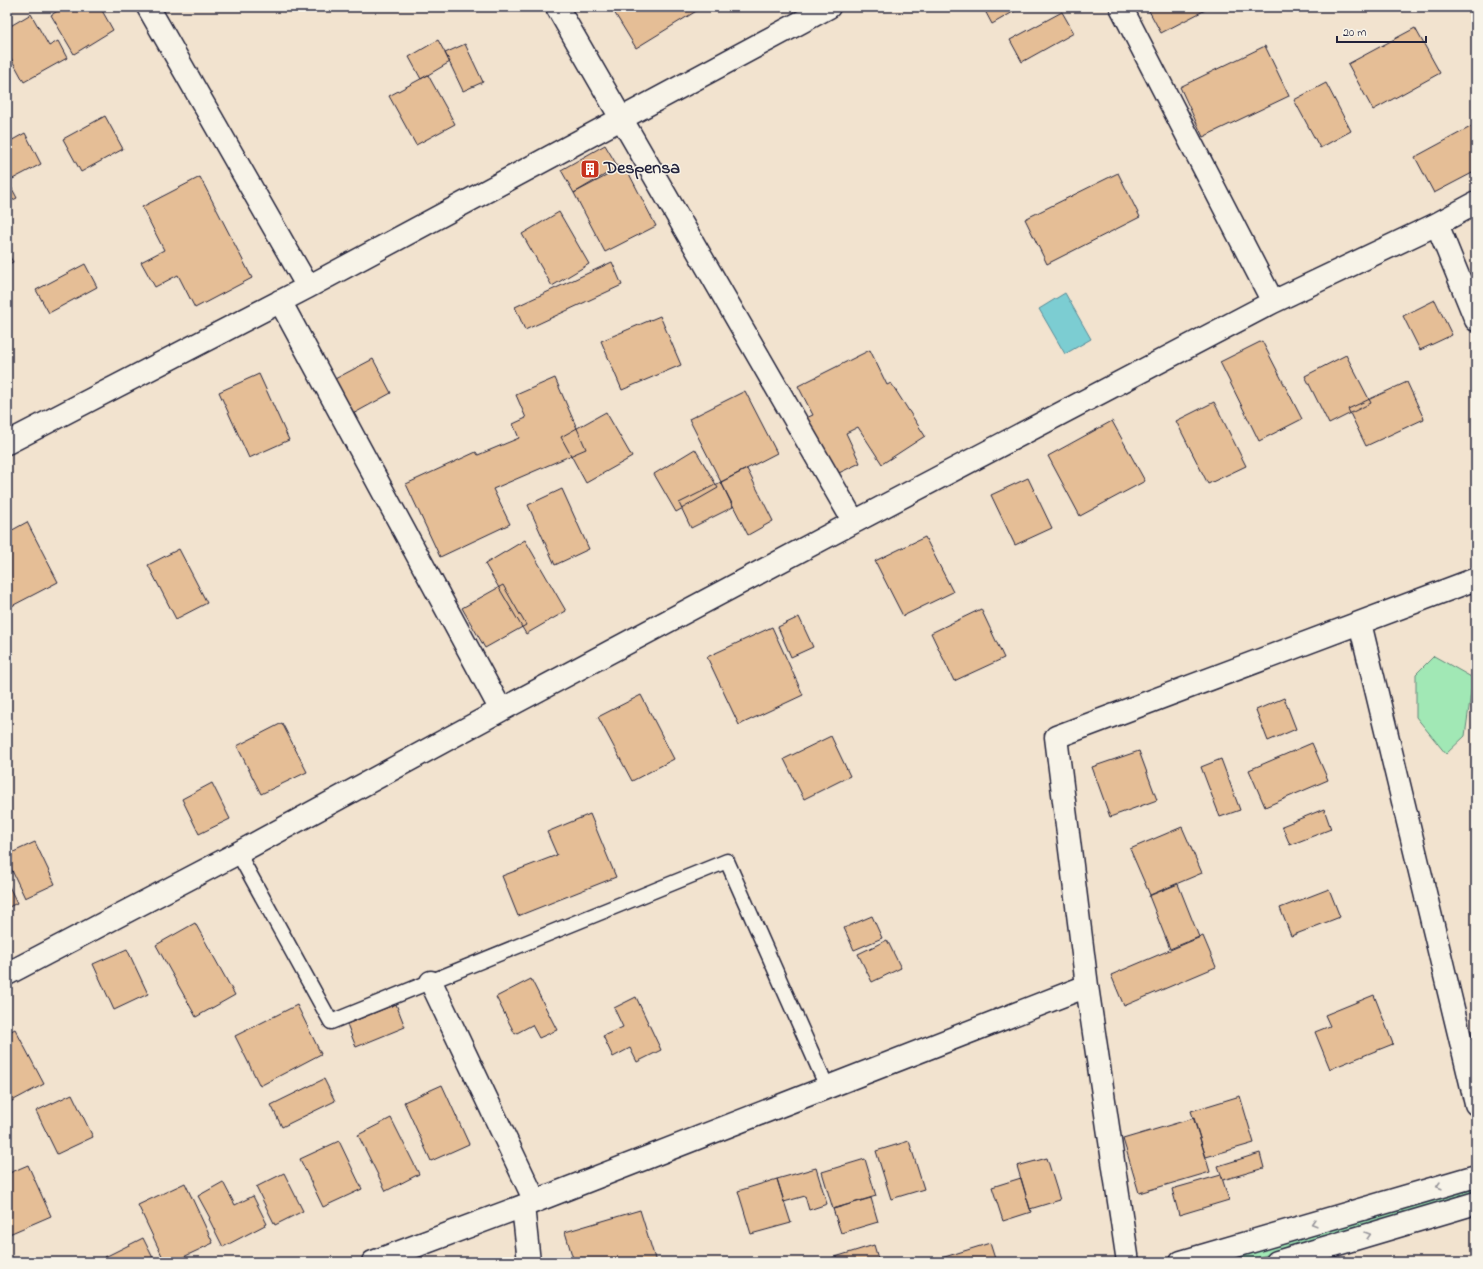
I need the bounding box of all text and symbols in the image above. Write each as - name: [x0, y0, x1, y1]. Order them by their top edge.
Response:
- scale bar: [1337, 18, 1426, 44]
- text: 20 m: [1343, 24, 1366, 42]
- place label: Despensa: [603, 156, 680, 182]
- building icon: Despensa: [579, 158, 601, 180]
- one-way arrow: [1435, 1182, 1442, 1190]
- one-way arrow: [1311, 1218, 1318, 1227]
- one-way arrow: [1364, 1231, 1371, 1240]

